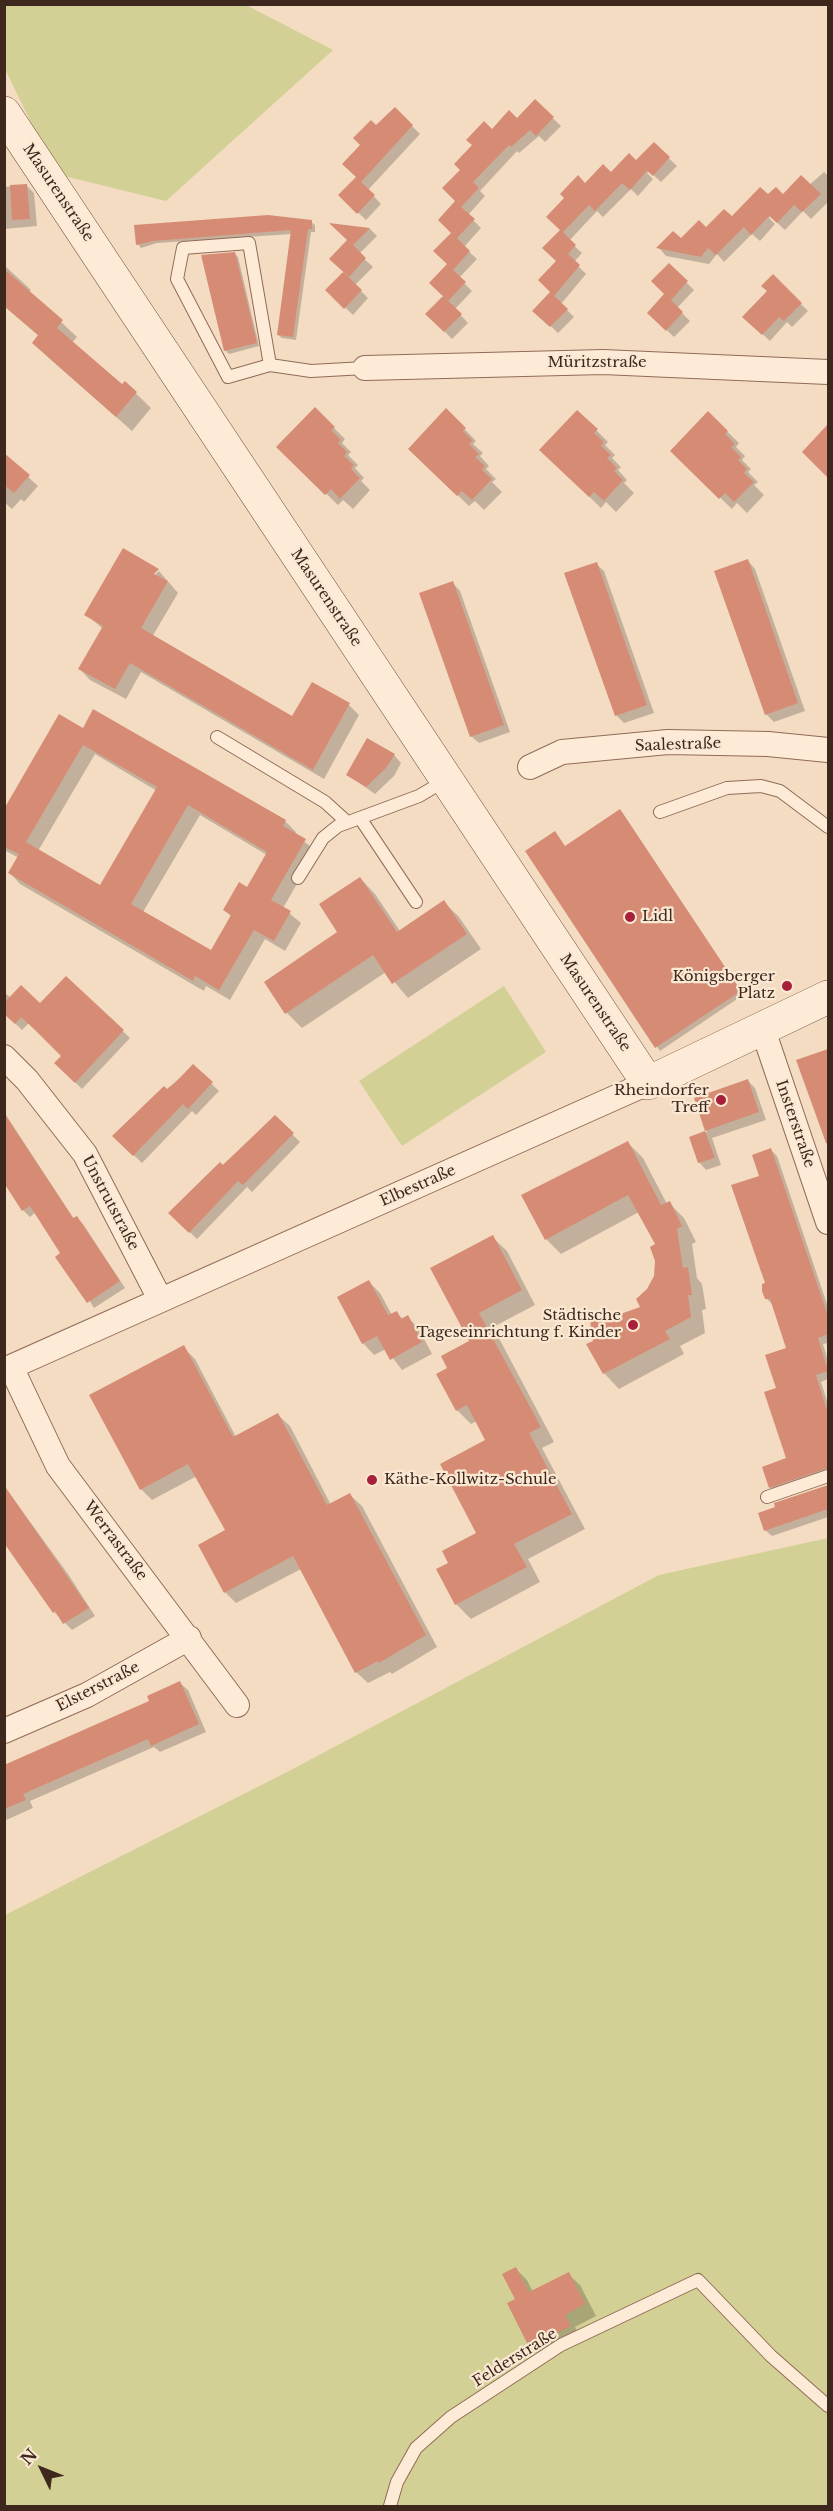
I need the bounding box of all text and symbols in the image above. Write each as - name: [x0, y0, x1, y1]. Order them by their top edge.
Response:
- street label: Masurenstraße: [19, 141, 97, 245]
- street label: Müritzstraße: [547, 354, 647, 372]
- street label: Masurenstraße: [287, 546, 365, 650]
- street label: Saalestraße: [634, 734, 722, 756]
- place label: Lidl: [642, 908, 673, 926]
- marker: Lidl: [623, 910, 637, 924]
- street label: Masurenstraße: [556, 951, 634, 1055]
- place label: Königsberger Platz: [672, 968, 775, 1003]
- marker: Königsberger Platz: [780, 979, 794, 993]
- street label: Insterstraße: [772, 1078, 818, 1170]
- place label: Rheindorfer Treff: [614, 1082, 709, 1117]
- marker: Rheindorfer Treff: [714, 1093, 728, 1107]
- street label: Unstrutstraße: [77, 1152, 143, 1254]
- street label: Elbestraße: [377, 1161, 459, 1211]
- place label: Städtische Tageseinrichtung f. Kinder: [416, 1307, 621, 1342]
- marker: Städtische Tageseinrichtung f. Kinder: [626, 1318, 640, 1332]
- place label: Käthe-Kollwitz-Schule: [384, 1471, 556, 1489]
- marker: Käthe-Kollwitz-Schule: [365, 1473, 379, 1487]
- street label: Werrastraße: [79, 1498, 151, 1584]
- street label: Elsterstraße: [53, 1658, 143, 1716]
- street label: Felderstraße: [470, 2325, 560, 2391]
- north arrow: [12, 2439, 72, 2499]
- text: N: [16, 2444, 41, 2469]

